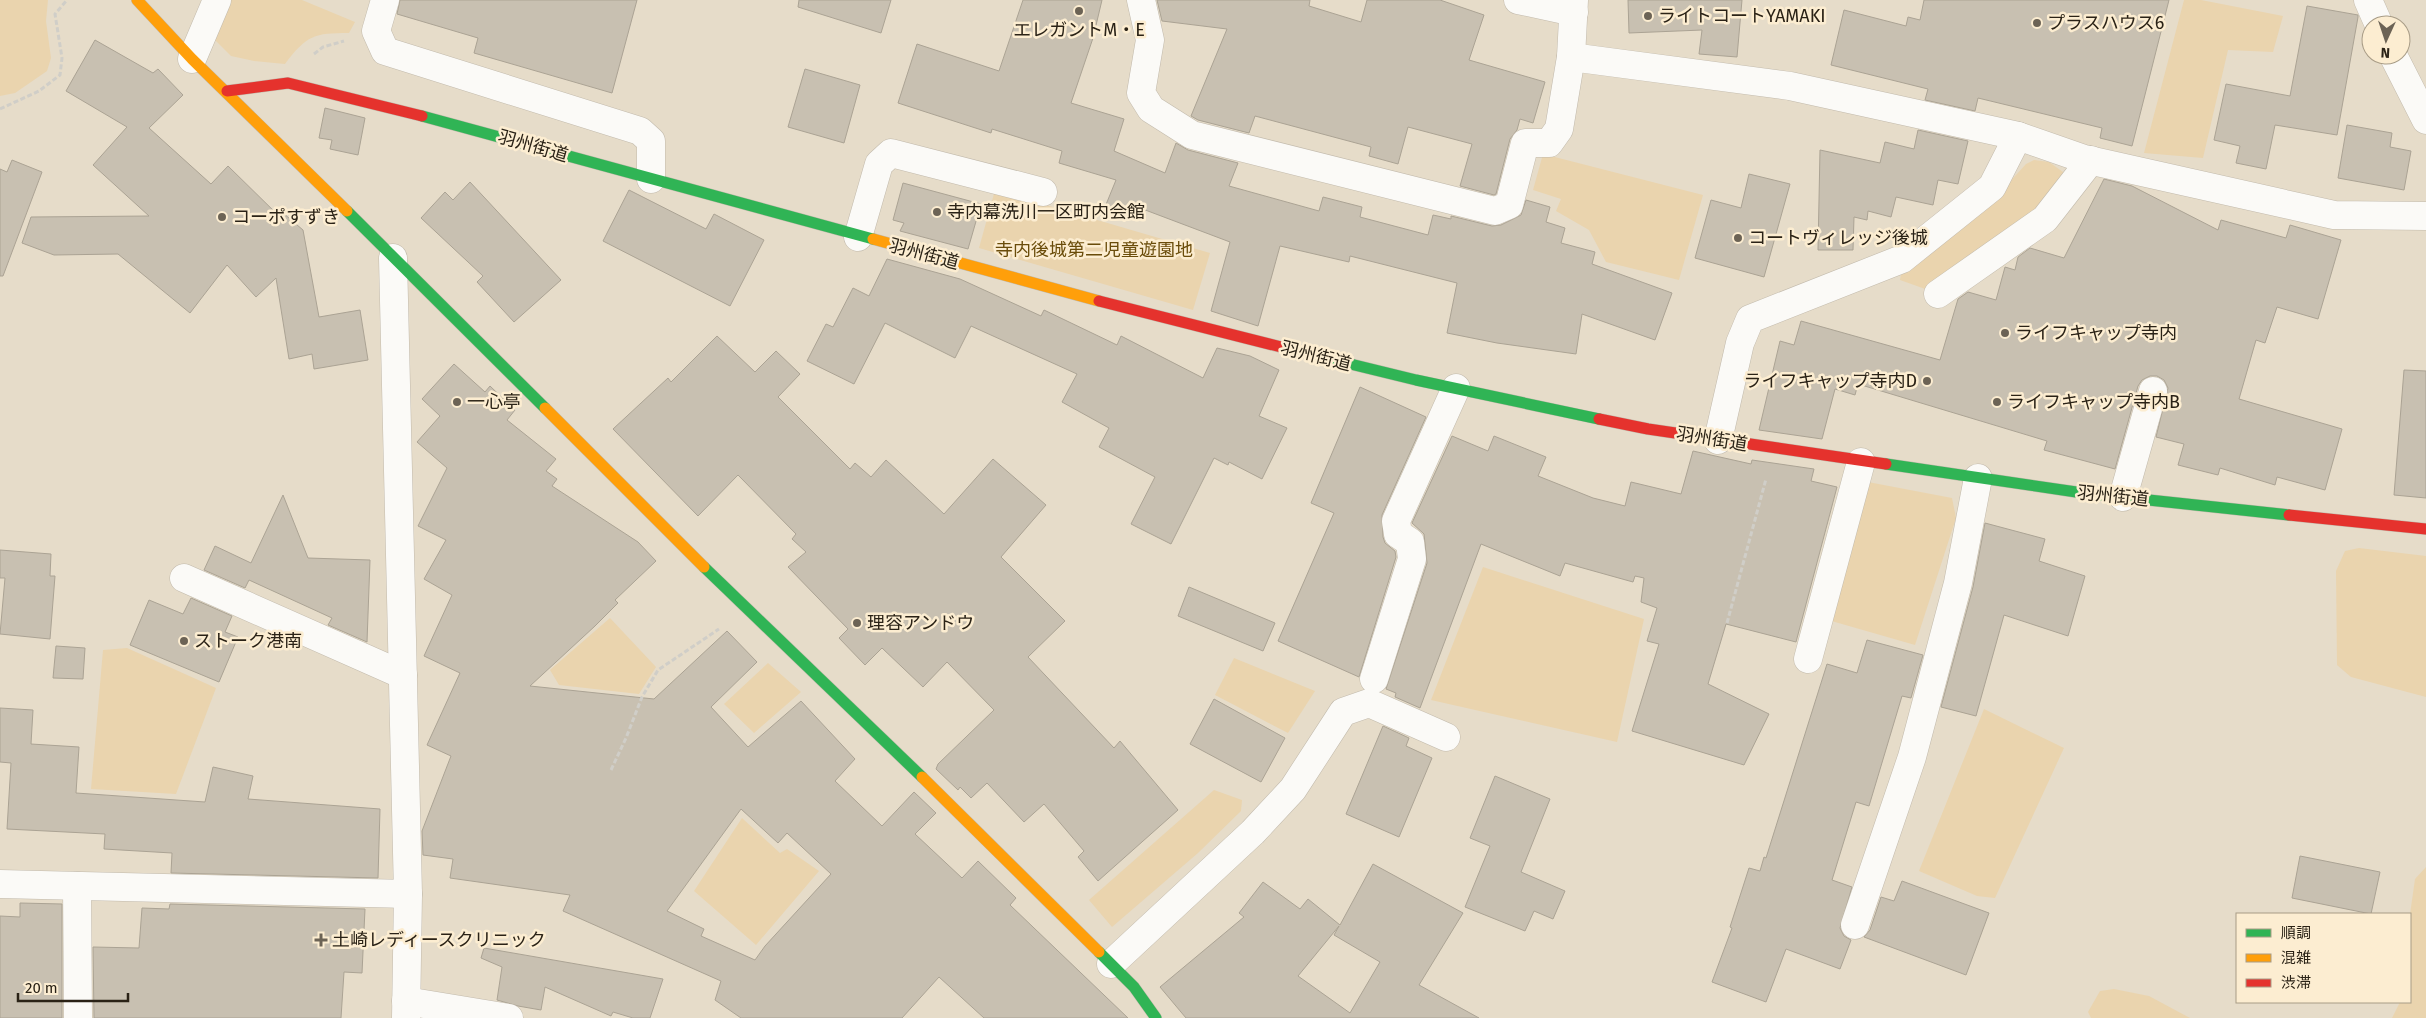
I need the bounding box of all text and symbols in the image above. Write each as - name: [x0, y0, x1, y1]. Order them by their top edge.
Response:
- marker: エレガントM・E: [1073, 5, 1085, 17]
- place label: ライトコートYAMAKI: [1658, 5, 1826, 27]
- marker: ライトコートYAMAKI: [1642, 10, 1654, 22]
- place label: プラスハウス6: [2047, 12, 2164, 34]
- north arrow: [2361, 15, 2411, 65]
- marker: プラスハウス6: [2031, 17, 2043, 29]
- place label: エレガントM・E: [1013, 19, 1145, 41]
- text: N: [2380, 44, 2390, 61]
- street label: 羽州街道: [495, 126, 571, 166]
- place label: 寺内幕洗川一区町内会館: [947, 201, 1145, 223]
- place label: コーポすずき: [232, 206, 340, 228]
- marker: 寺内幕洗川一区町内会館: [931, 206, 943, 218]
- marker: コーポすずき: [216, 211, 228, 223]
- place label: コートヴィレッジ後城: [1748, 227, 1928, 249]
- marker: コートヴィレッジ後城: [1732, 232, 1744, 244]
- street label: 羽州街道: [886, 234, 962, 274]
- park label: 寺内後城第二児童遊園地: [995, 239, 1193, 261]
- place label: ライフキャップ寺内: [2015, 322, 2177, 344]
- marker: ライフキャップ寺内: [1999, 327, 2011, 339]
- street label: 羽州街道: [1278, 337, 1354, 375]
- place label: ライフキャップ寺内D: [1743, 370, 1917, 392]
- marker: ライフキャップ寺内D: [1921, 375, 1933, 387]
- place label: 一心亭: [467, 391, 521, 413]
- place label: ライフキャップ寺内B: [2007, 391, 2180, 413]
- marker: 一心亭: [451, 396, 463, 408]
- marker: ライフキャップ寺内B: [1991, 396, 2003, 408]
- street label: 羽州街道: [1675, 423, 1749, 455]
- street label: 羽州街道: [2076, 481, 2150, 511]
- place label: 理容アンドウ: [867, 612, 974, 634]
- marker: 理容アンドウ: [851, 617, 863, 629]
- place label: ストーク港南: [194, 630, 302, 652]
- marker: ストーク港南: [178, 635, 190, 647]
- legend: [2236, 913, 2411, 1003]
- text: 順調: [2281, 924, 2311, 942]
- place label: 土崎レディースクリニック: [332, 929, 546, 951]
- marker: 土崎レディースクリニック: [314, 933, 328, 947]
- text: 混雑: [2281, 949, 2311, 967]
- scale bar: [18, 970, 128, 1002]
- text: 渋滞: [2281, 974, 2311, 992]
- text: 20 m: [25, 979, 58, 997]

